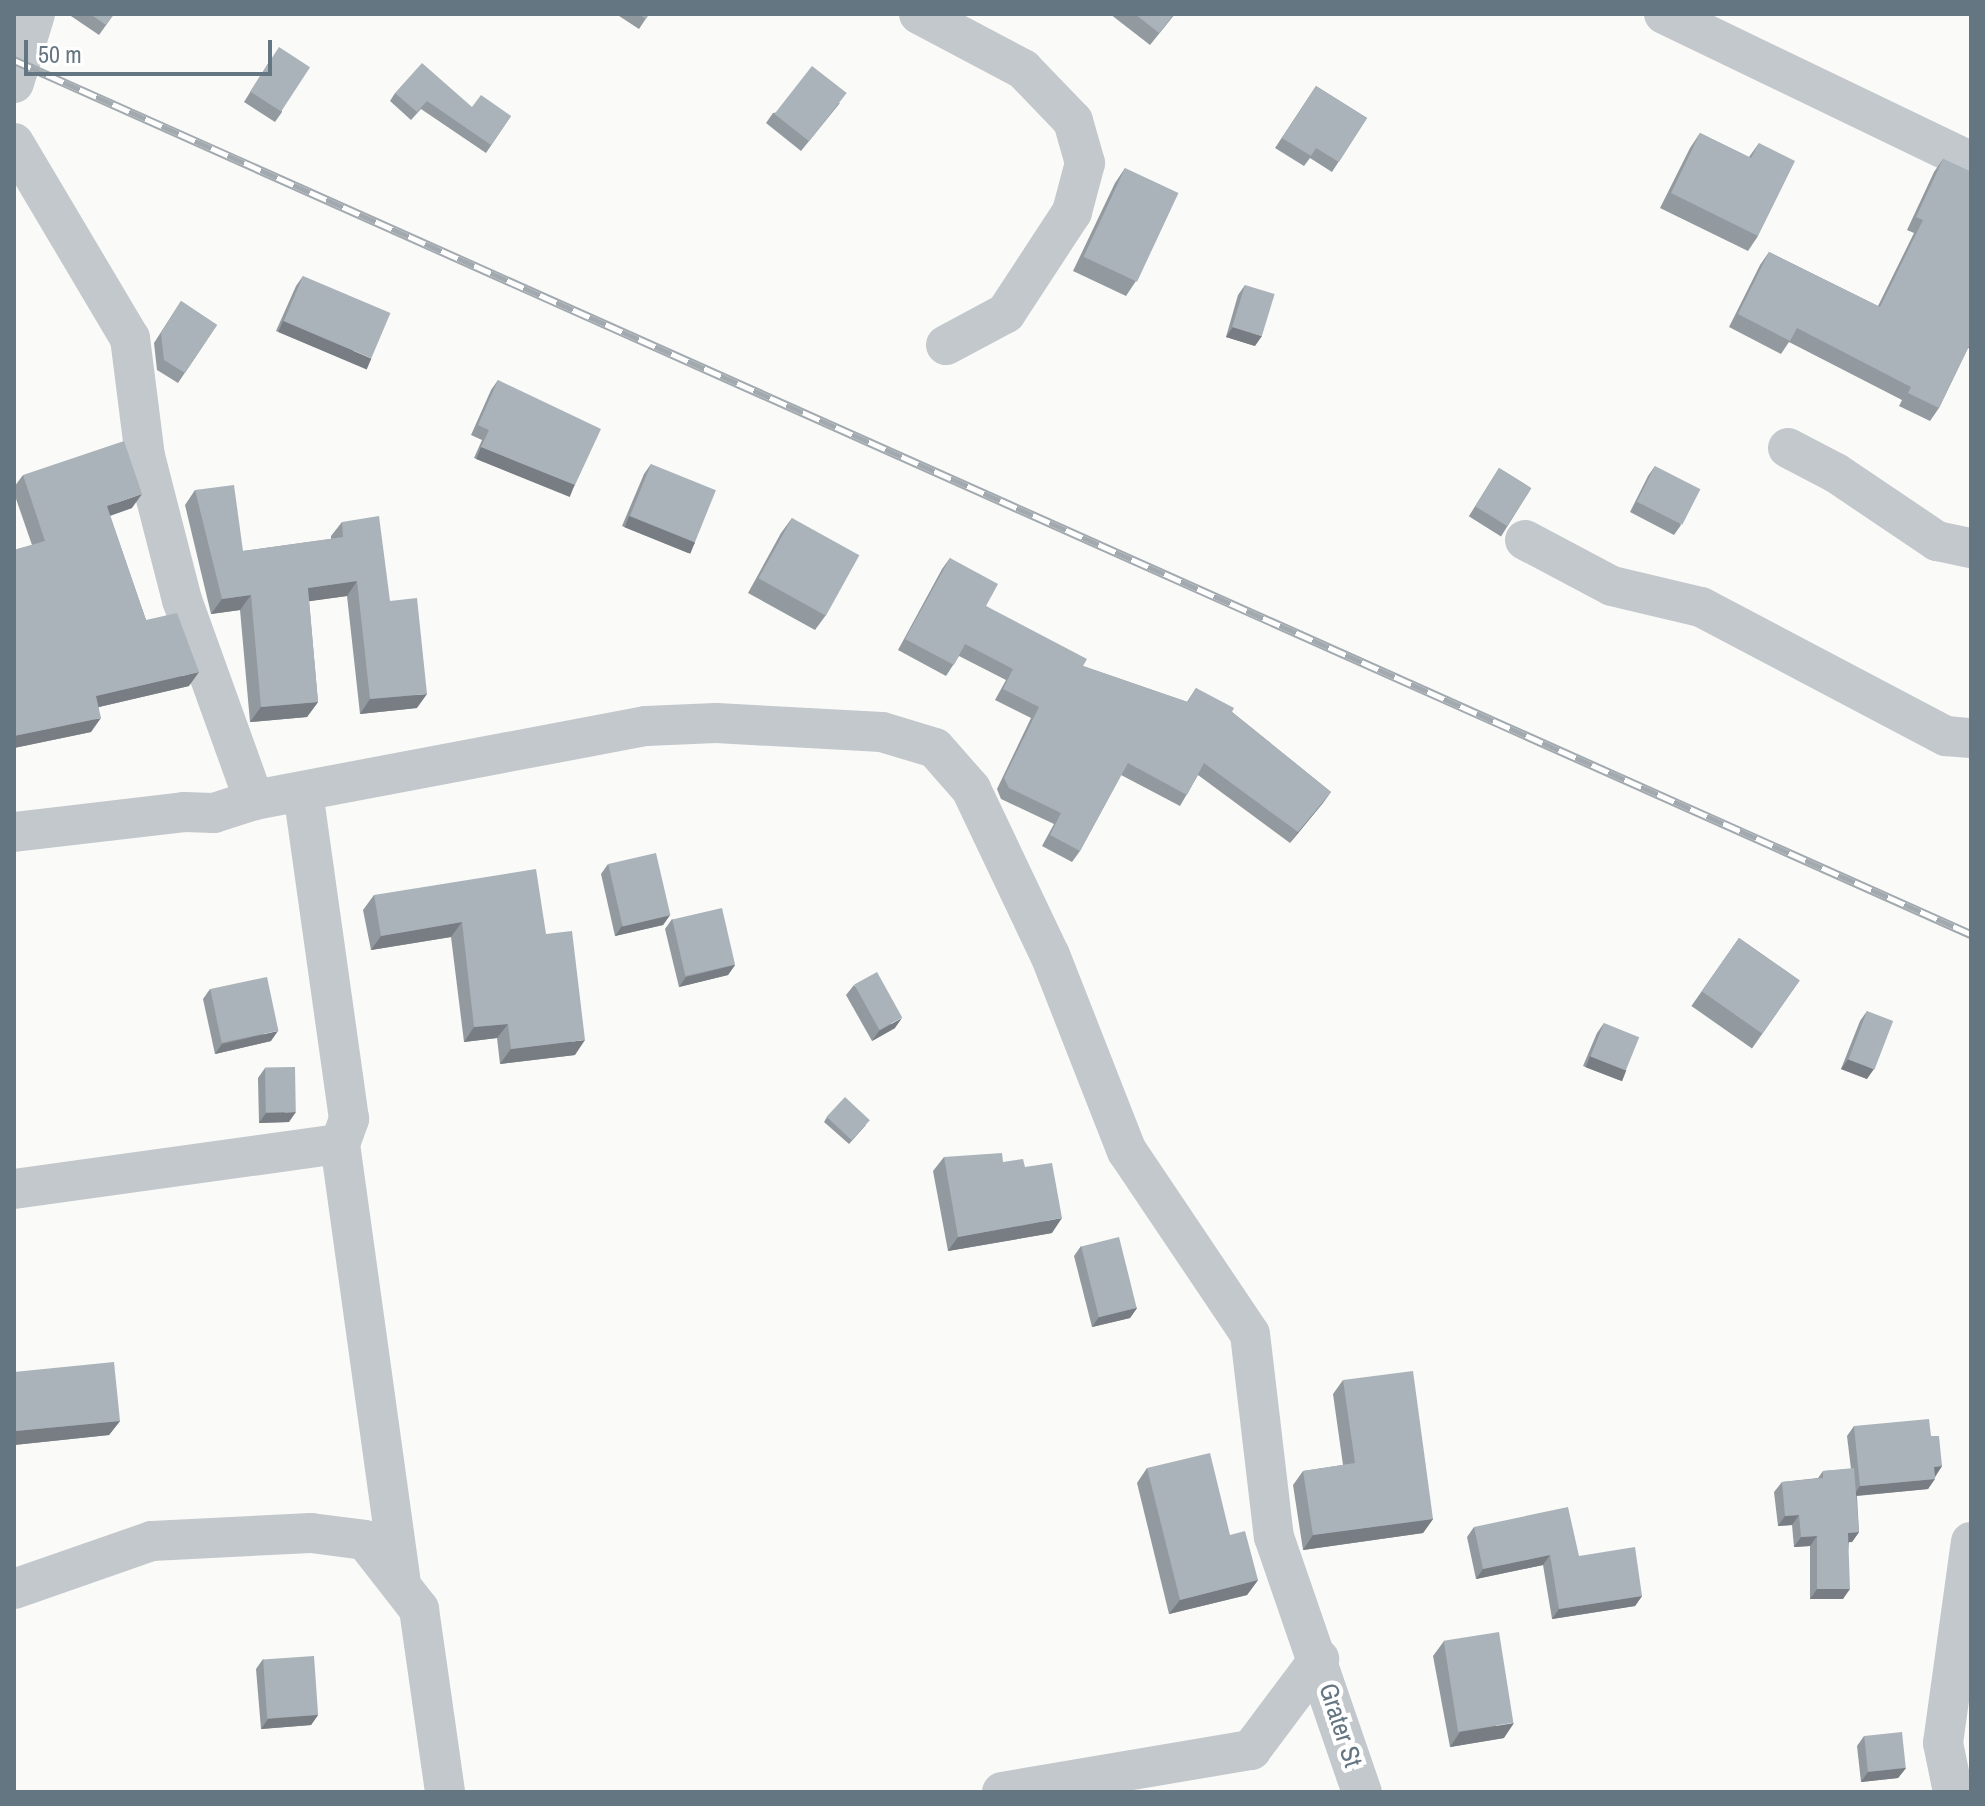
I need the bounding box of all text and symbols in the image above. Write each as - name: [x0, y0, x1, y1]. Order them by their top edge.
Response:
- scale bar: [28, 24, 276, 74]
- text: 50 m: [38, 38, 82, 70]
- street label: Grater St: [1313, 1679, 1369, 1771]

